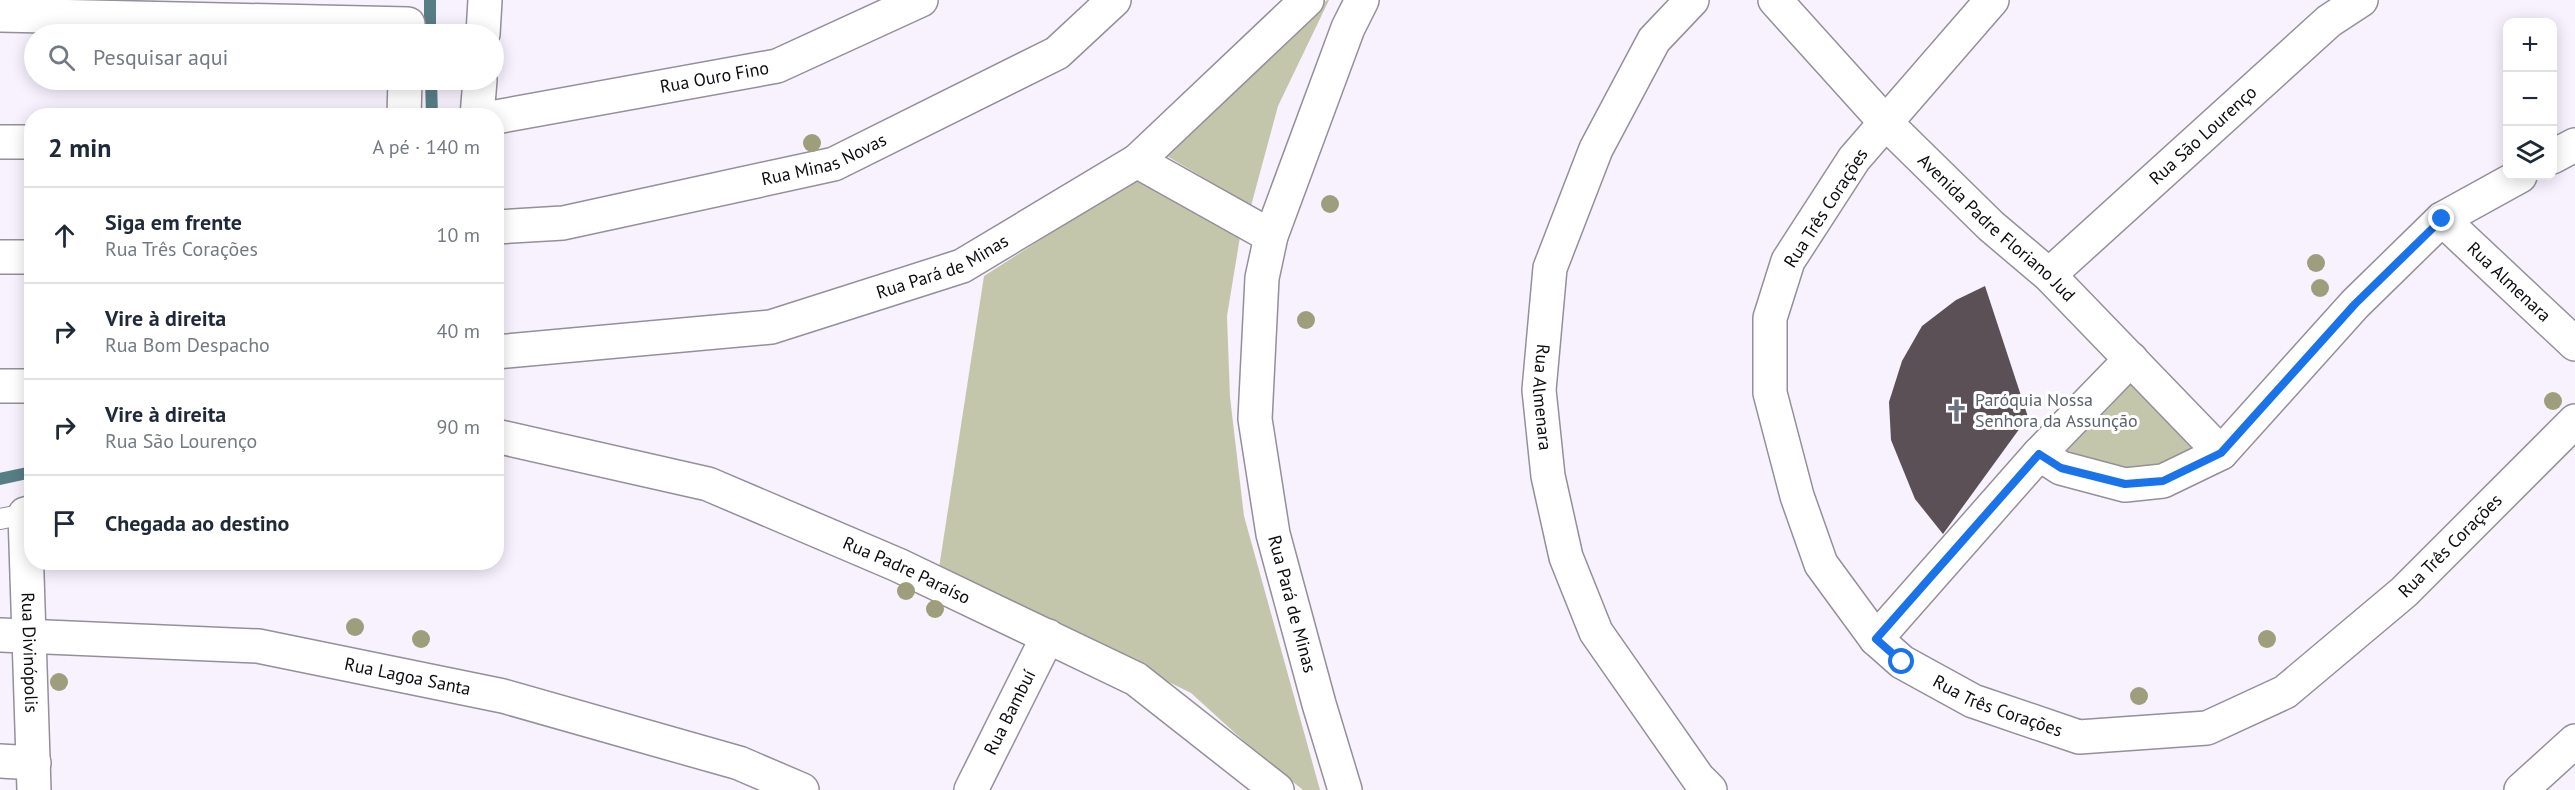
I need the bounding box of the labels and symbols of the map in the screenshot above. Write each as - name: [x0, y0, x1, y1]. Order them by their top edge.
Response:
- street label: Rua Ouro Fino: [658, 56, 771, 98]
- street label: Rua São Lourenço: [2144, 80, 2261, 189]
- street label: Rua Minas Novas: [759, 128, 890, 190]
- street label: Rua Três Corações: [1778, 144, 1873, 272]
- street label: Avenida Padre Floriano Jud: [1913, 149, 2080, 306]
- route end: [2428, 205, 2454, 231]
- street label: Rua Pará de Minas: [873, 229, 1012, 304]
- street label: Rua Almenara: [2463, 237, 2556, 327]
- street label: Rua Almenara: [1528, 343, 1557, 452]
- place label: Paróquia Nossa Senhora da Assunção: [1975, 388, 2138, 432]
- church icon: Paróquia Nossa Senhora da Assunção: [1944, 397, 1970, 423]
- street label: Rua Três Corações: [2393, 489, 2507, 602]
- street label: Rua Padre Paraíso: [840, 531, 974, 609]
- street label: Rua Pará de Minas: [1263, 533, 1322, 675]
- street label: Rua Divinópolis: [17, 592, 43, 713]
- route start: [1888, 648, 1914, 674]
- street label: Rua Lagoa Santa: [343, 652, 473, 700]
- street label: Rua Bambuí: [979, 665, 1040, 758]
- street label: Rua Três Corações: [1929, 669, 2066, 742]

